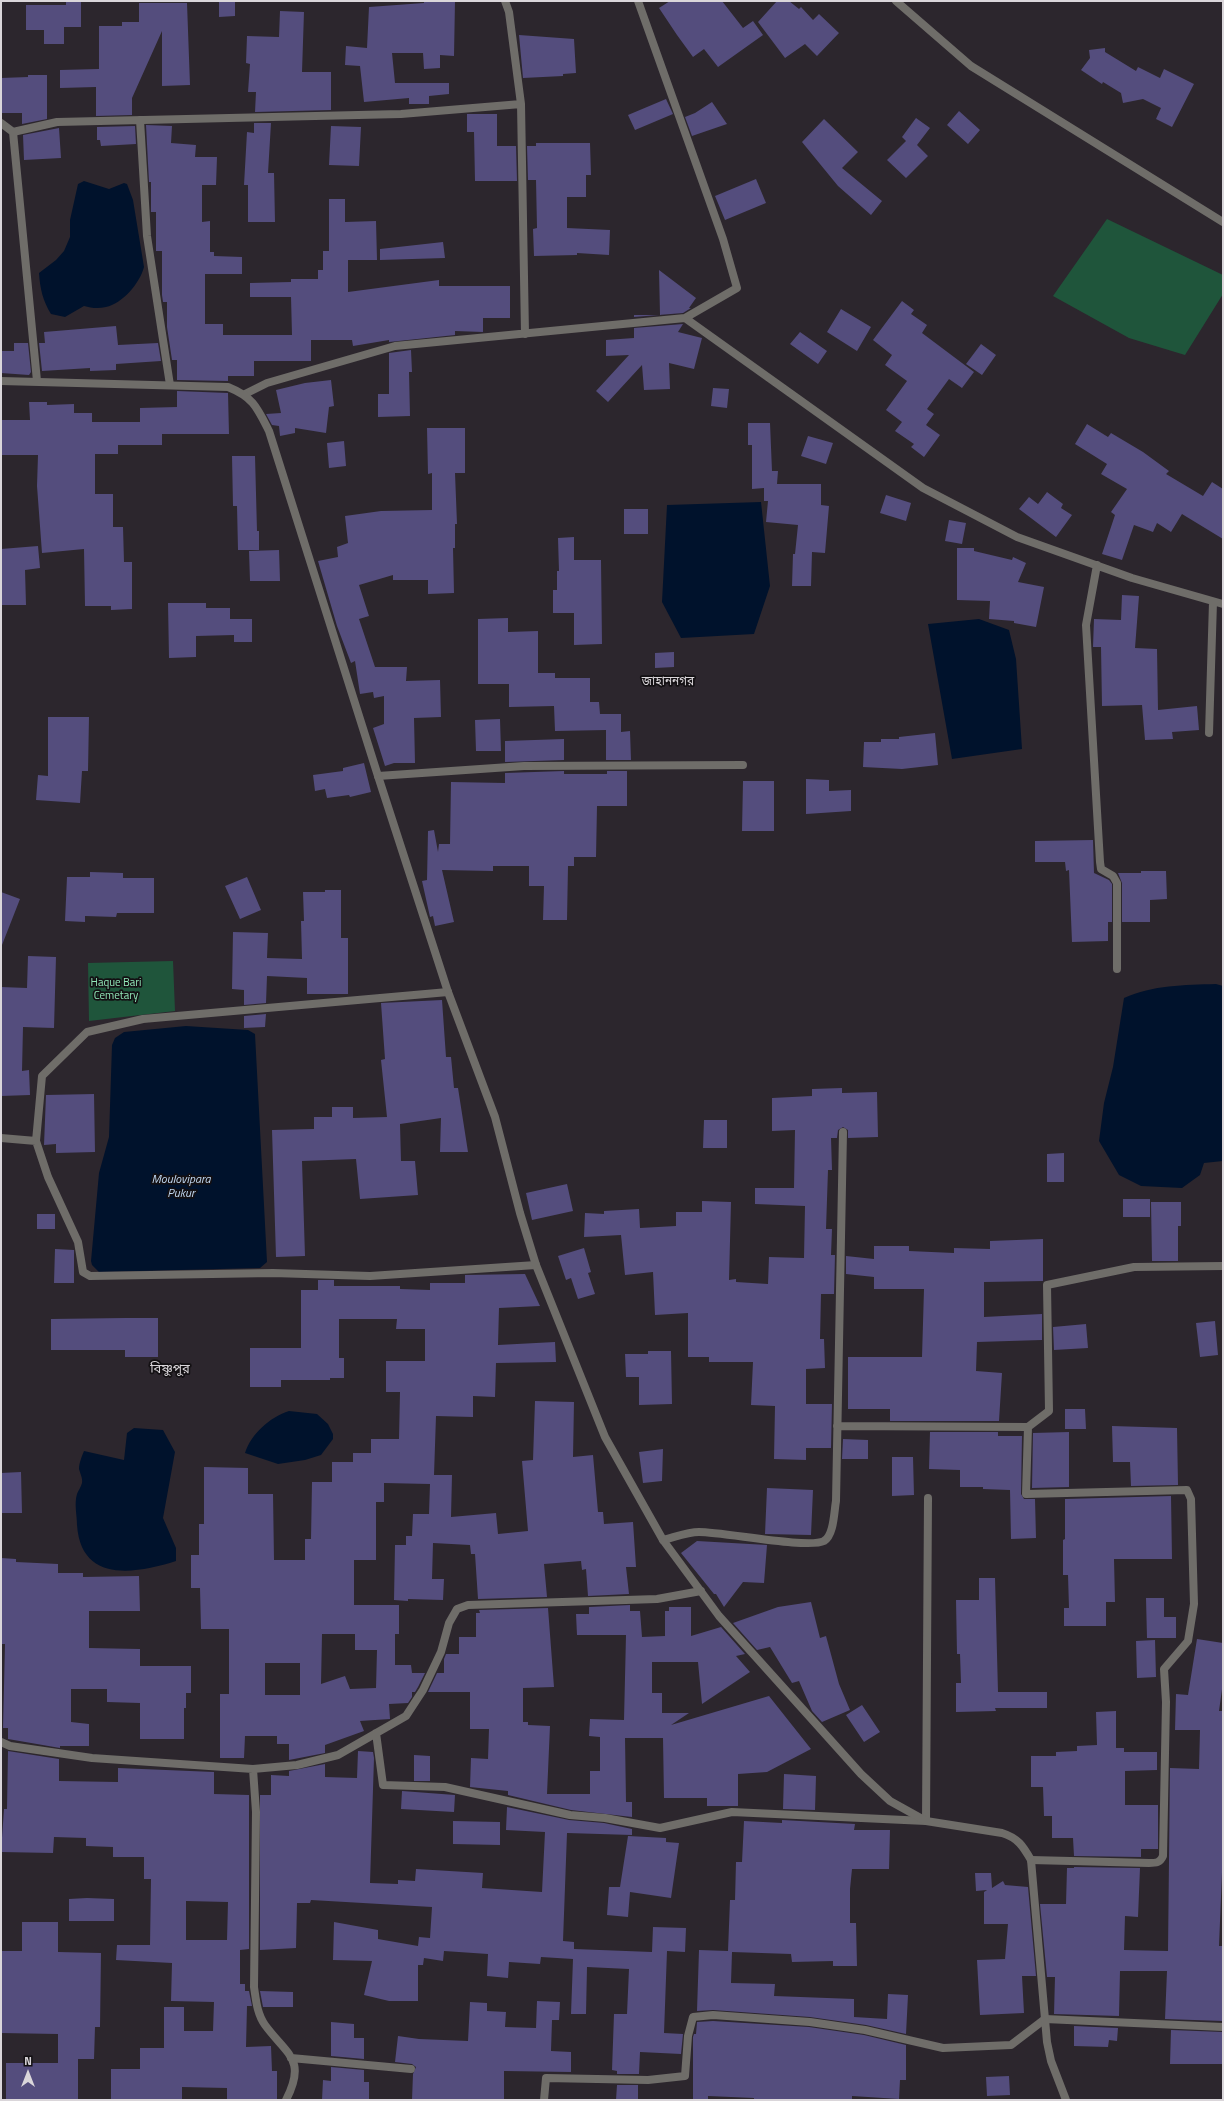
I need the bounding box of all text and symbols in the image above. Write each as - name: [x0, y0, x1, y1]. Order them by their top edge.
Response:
- district label: জাহাননগর: [642, 675, 694, 689]
- park label: Haque Bari Cemetary: [90, 976, 142, 1002]
- water label: Moulovipara Pukur: [151, 1173, 211, 1201]
- district label: বিষ্ণুপুর: [150, 1362, 190, 1378]
- north arrow: [8, 2053, 48, 2093]
- text: N: [24, 2053, 32, 2069]

